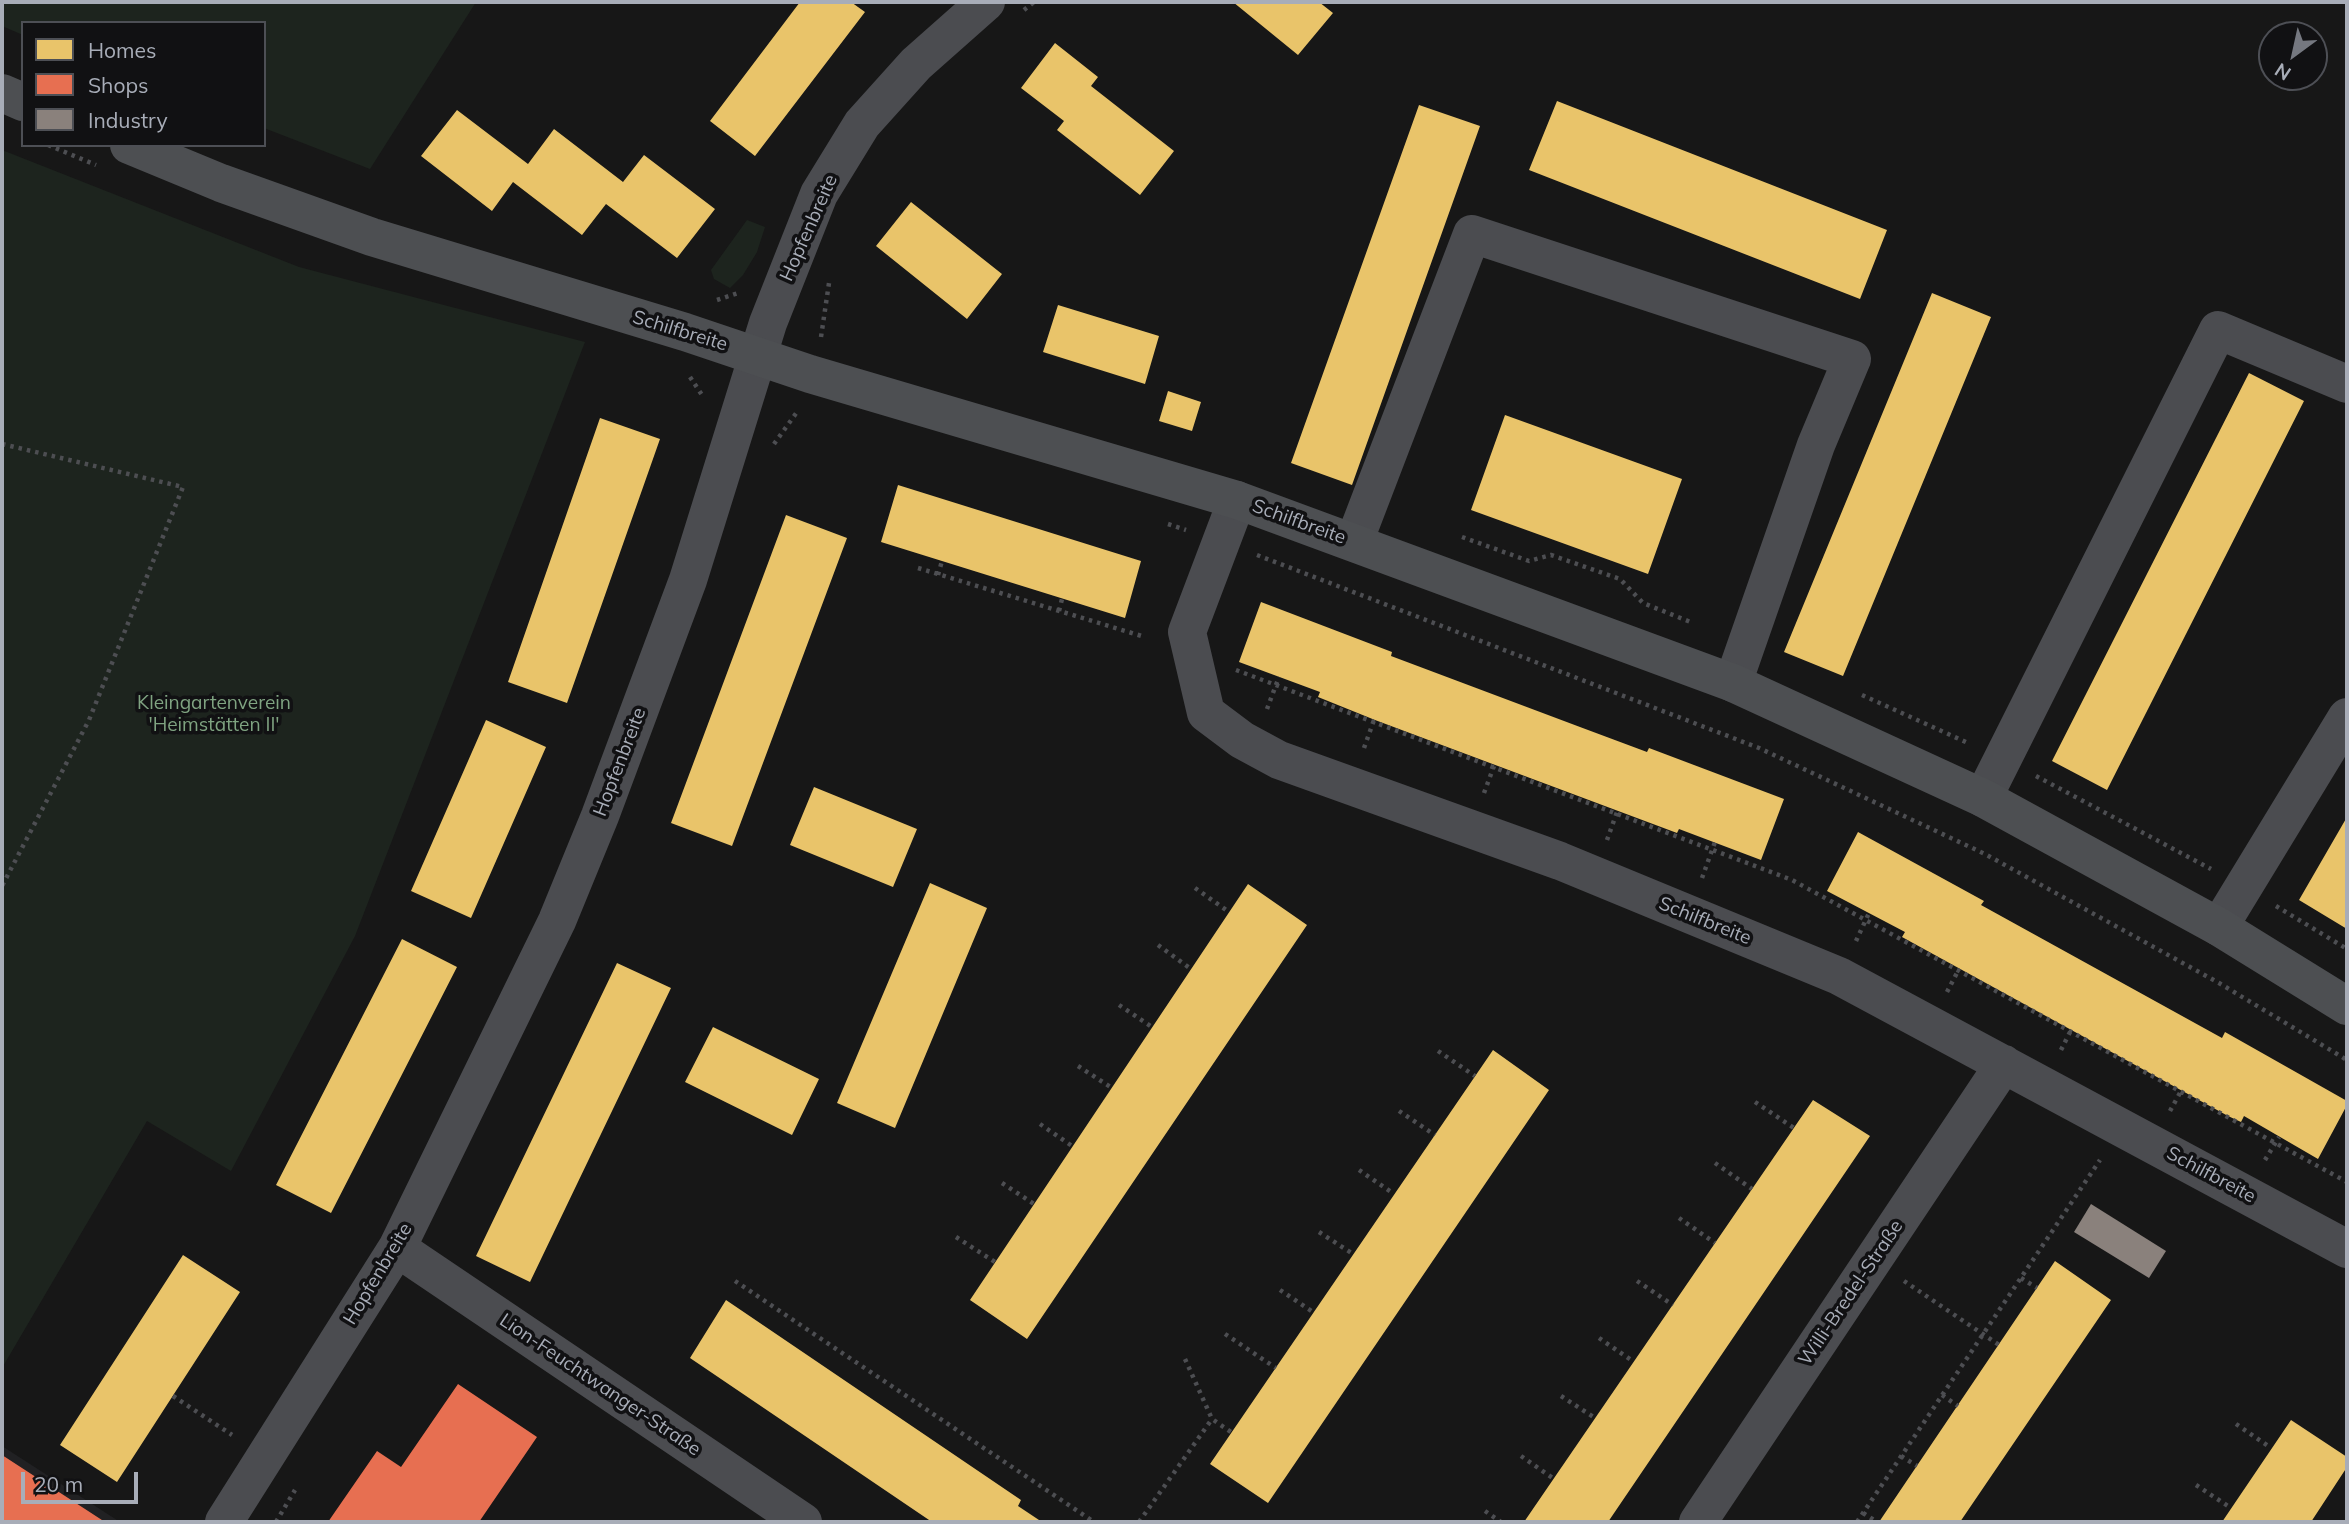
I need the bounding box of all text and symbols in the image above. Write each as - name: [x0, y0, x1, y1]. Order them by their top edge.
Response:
- legend: [21, 21, 266, 147]
- north arrow: [2258, 21, 2328, 91]
- text: Homes: [88, 37, 156, 63]
- text: N: [2270, 58, 2295, 86]
- text: Shops: [88, 72, 148, 98]
- text: Industry: [88, 107, 168, 133]
- street label: Hopfenbreite: [775, 171, 843, 285]
- street label: Schilfbreite: [630, 306, 730, 356]
- street label: Schilfbreite: [1249, 495, 1349, 549]
- park label: Kleingartenverein 'Heimstätten II': [137, 692, 291, 736]
- street label: Hopfenbreite: [589, 705, 651, 819]
- street label: Schilfbreite: [1655, 892, 1755, 950]
- street label: Schilfbreite: [2162, 1142, 2260, 1208]
- street label: Willi-Bredel-Straße: [1794, 1216, 1908, 1370]
- street label: Hopfenbreite: [339, 1219, 417, 1329]
- street label: Lion-Feuchtwanger-Straße: [495, 1309, 705, 1461]
- scale bar: [24, 1458, 142, 1502]
- text: 20 m: [34, 1471, 83, 1497]

